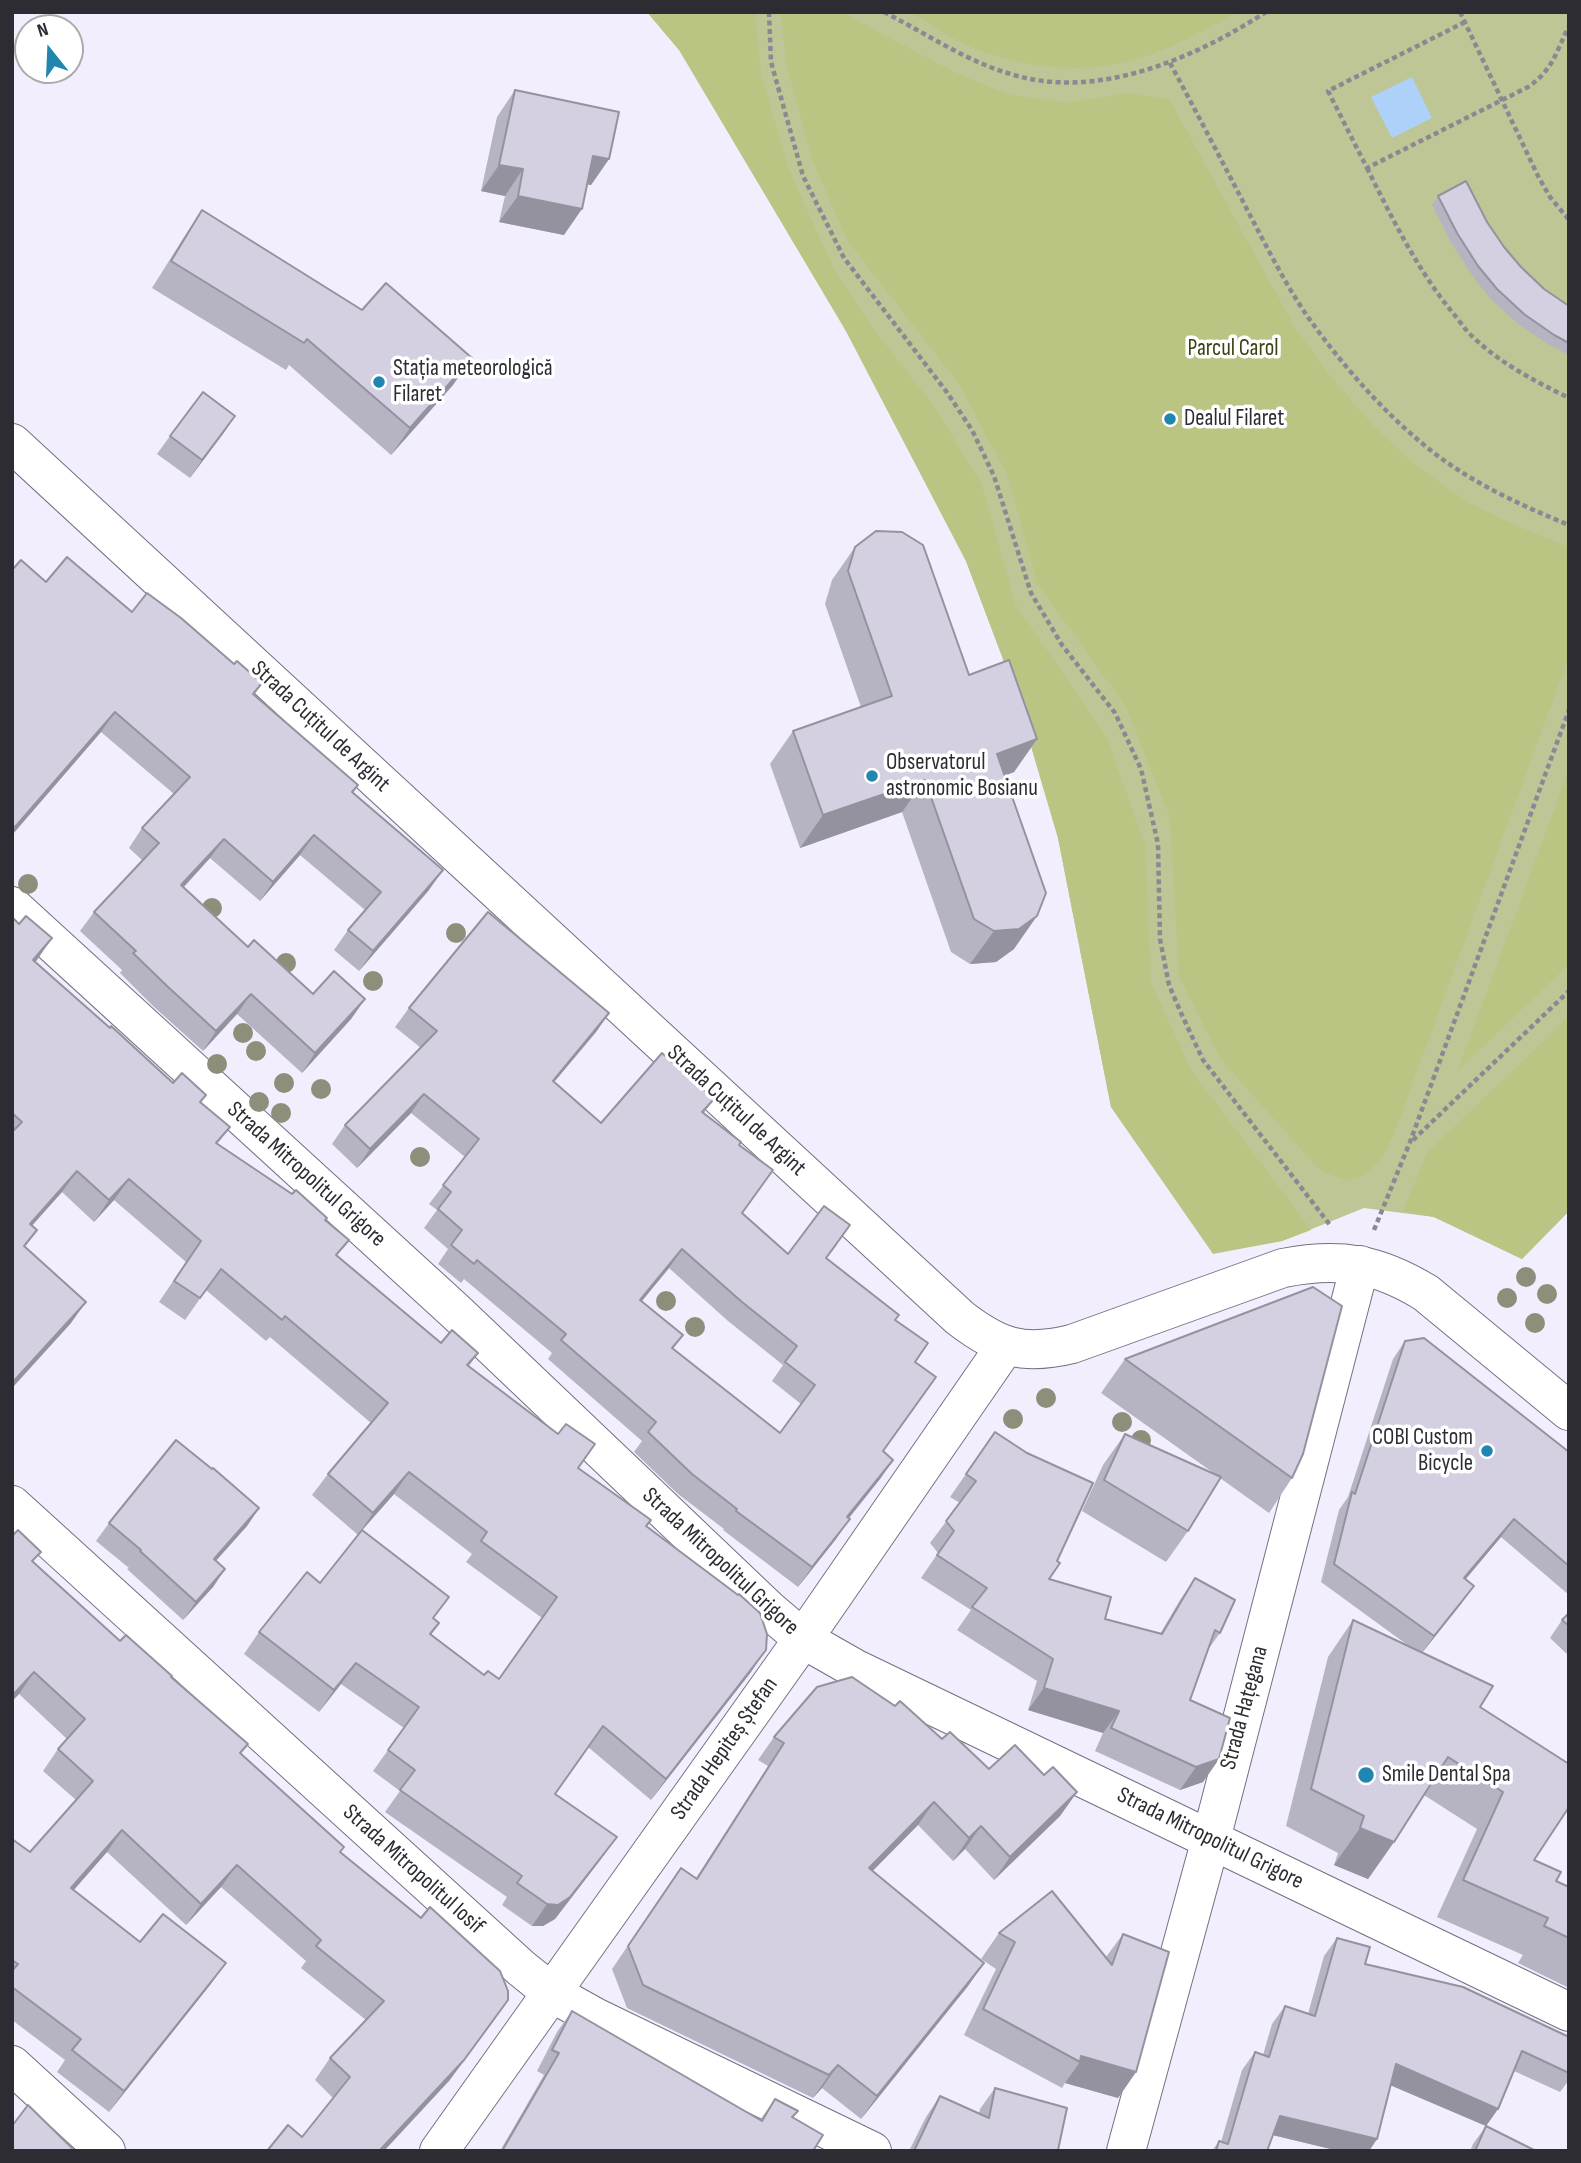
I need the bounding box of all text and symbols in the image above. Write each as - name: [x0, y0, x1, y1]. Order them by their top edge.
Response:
- north arrow: [14, 14, 84, 84]
- text: N: [35, 18, 51, 43]
- park label: Parcul Carol: [1188, 335, 1278, 363]
- place label: Stația meteorologică Filaret: [393, 355, 553, 409]
- marker: Stația meteorologică Filaret: [371, 374, 387, 390]
- place label: Dealul Filaret: [1184, 405, 1284, 433]
- marker: Dealul Filaret: [1162, 411, 1178, 427]
- street label: Strada Cuțitul de Argint: [245, 656, 395, 798]
- place label: Observatorul astronomic Bosianu: [886, 749, 1038, 803]
- marker: Observatorul astronomic Bosianu: [864, 768, 880, 784]
- street label: Strada Cuțitul de Argint: [661, 1040, 811, 1182]
- street label: Strada Mitropolitul Grigore: [221, 1097, 391, 1253]
- place label: COBI Custom Bicycle: [1372, 1424, 1473, 1478]
- marker: COBI Custom Bicycle: [1479, 1443, 1495, 1459]
- street label: Strada Mitropolitul Grigore: [636, 1482, 804, 1642]
- street label: Strada Hațegana: [1215, 1643, 1275, 1773]
- street label: Strada Hepiteș Ștefan: [666, 1672, 784, 1826]
- place label: Smile Dental Spa: [1382, 1761, 1511, 1789]
- marker: Smile Dental Spa: [1356, 1765, 1376, 1785]
- street label: Strada Mitropolitul Grigore: [1112, 1782, 1308, 1896]
- street label: Strada Mitropolitul Iosif: [337, 1799, 489, 1941]

